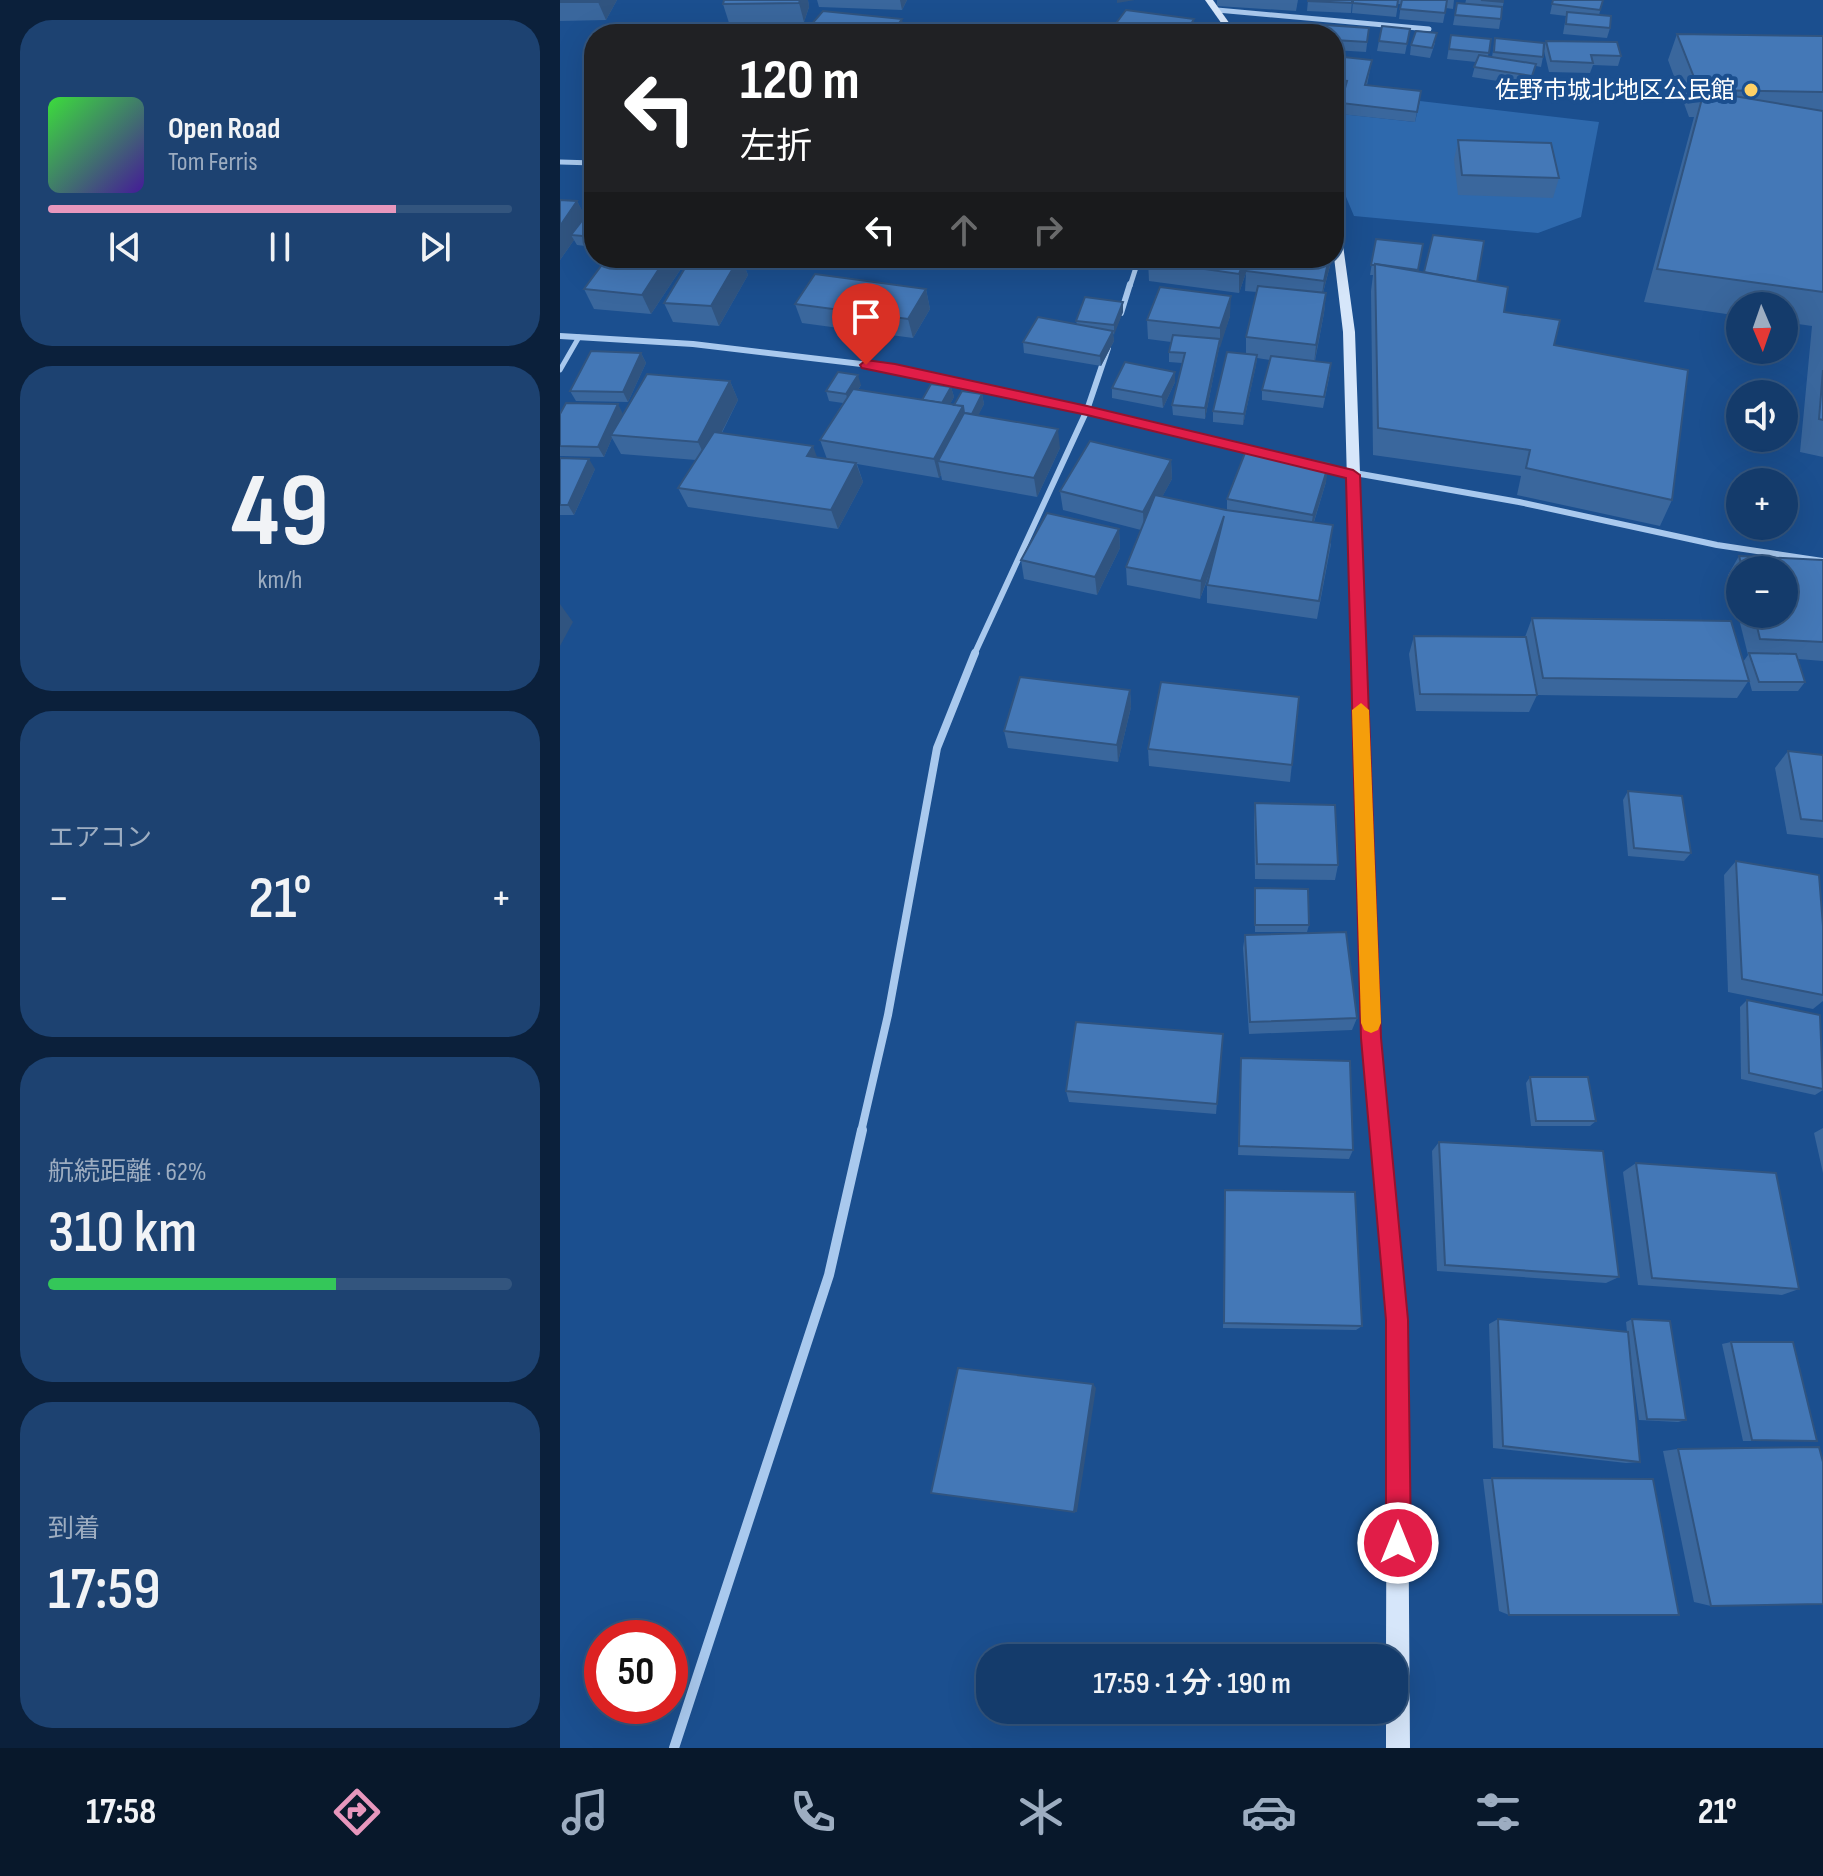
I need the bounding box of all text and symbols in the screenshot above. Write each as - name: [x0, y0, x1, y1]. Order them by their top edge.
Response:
- text: 120 m: [740, 48, 860, 115]
- icon: left: [608, 56, 712, 160]
- place label: 佐野市城北地区公民館: [1495, 76, 1735, 105]
- marker: 佐野市城北地区公民館: [1742, 81, 1760, 99]
- text: Open Road: [168, 111, 280, 147]
- text: 左折: [740, 126, 812, 169]
- text: Tom Ferris: [168, 147, 258, 178]
- icon: left: [858, 208, 902, 252]
- icon: ahead: [942, 208, 986, 252]
- icon: right: [1026, 208, 1070, 252]
- icon: previous: [103, 225, 147, 269]
- icon: pause: [258, 225, 302, 269]
- icon: next: [413, 225, 457, 269]
- pin: [832, 283, 900, 365]
- north arrow: [1726, 292, 1798, 364]
- map controls: [1726, 292, 1798, 628]
- icon: arrive: [844, 295, 888, 339]
- button: sound: [1726, 380, 1798, 452]
- text: 49: [231, 450, 329, 575]
- button: +: [1726, 468, 1798, 540]
- button: −: [1726, 556, 1798, 628]
- text: km/h: [258, 565, 302, 596]
- text: エアコン: [48, 823, 152, 854]
- text: 21°: [248, 863, 312, 935]
- text: −: [48, 872, 70, 925]
- text: +: [490, 872, 512, 925]
- text: 航続距離 · 62%: [48, 1157, 207, 1188]
- text: 310 km: [48, 1197, 197, 1269]
- position arrow: [1356, 1501, 1440, 1585]
- text: 到着: [48, 1514, 100, 1545]
- text: 17:59: [48, 1554, 161, 1626]
- speed limit sign: 50: [584, 1620, 688, 1724]
- text: 17:59 · 1 分 · 190 m: [1093, 1666, 1291, 1702]
- icon: directions: [329, 1784, 385, 1840]
- icon: music: [557, 1784, 613, 1840]
- icon: phone: [785, 1784, 841, 1840]
- icon: climate: [1013, 1784, 1069, 1840]
- icon: car: [1241, 1784, 1297, 1840]
- icon: filters: [1470, 1784, 1526, 1840]
- text: 17:58: [86, 1791, 156, 1834]
- text: 21°: [1698, 1791, 1737, 1834]

